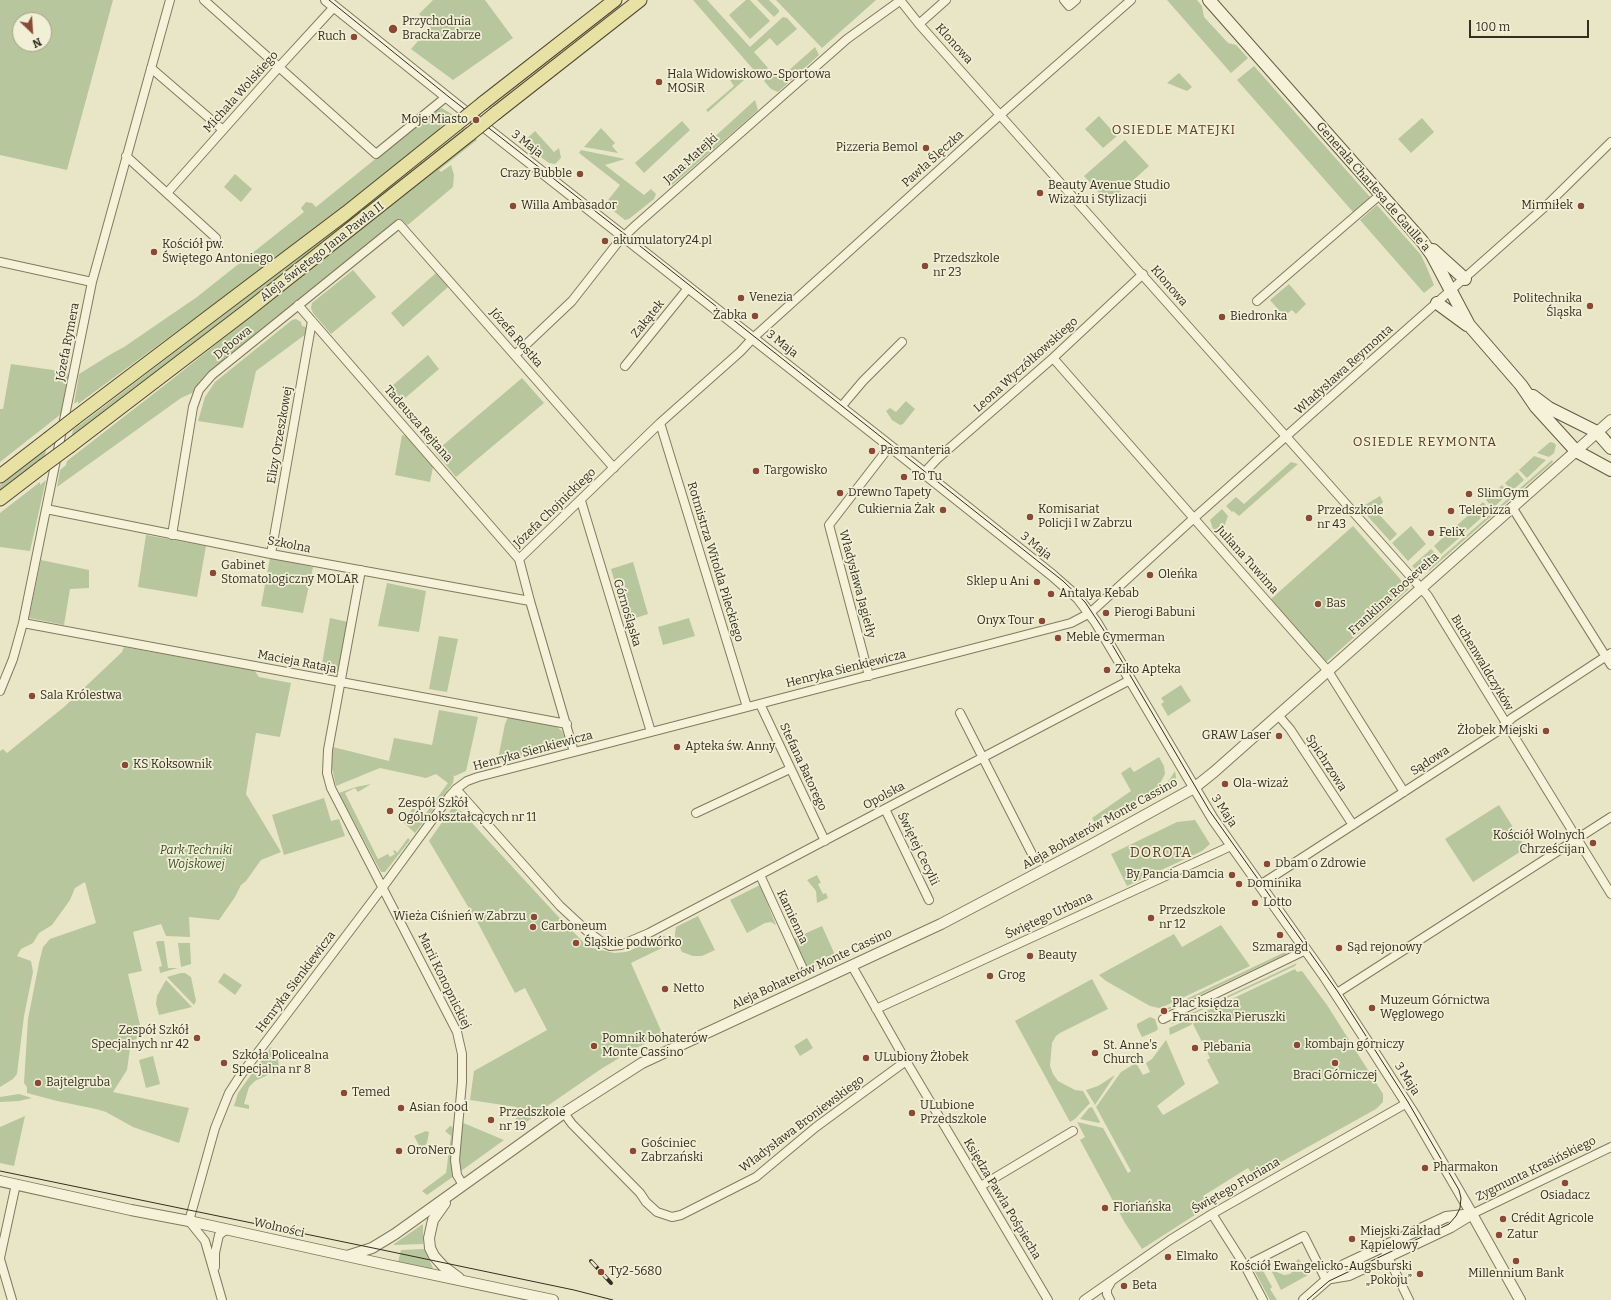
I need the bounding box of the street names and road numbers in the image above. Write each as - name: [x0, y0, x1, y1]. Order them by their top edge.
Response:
- street label: Klonowa: [932, 21, 976, 67]
- street label: Michała Wolskiego: [201, 48, 281, 136]
- street label: Generała Charlesa de Gaulle'a: [1313, 119, 1433, 255]
- street label: 3 Maja: [508, 127, 546, 161]
- street label: Pawła Ślęczka: [899, 128, 967, 190]
- street label: Jana Matejki: [661, 131, 721, 187]
- street label: Aleja świętego Jana Pawła II: [257, 199, 387, 305]
- street label: Klonowa: [1147, 263, 1191, 309]
- street label: Zakątek: [628, 297, 668, 341]
- street label: Józefa Rymera: [53, 302, 83, 382]
- street label: Józefa Rostka: [486, 305, 546, 371]
- street label: Leona Wyczółkowskiego: [971, 314, 1081, 416]
- street label: Władysława Reymonta: [1292, 322, 1396, 418]
- street label: Dębowa: [211, 323, 255, 363]
- street label: 3 Maja: [763, 327, 801, 361]
- street label: Tadeusza Rejtana: [381, 383, 455, 465]
- street label: Elizy Orzeszkowej: [264, 385, 296, 485]
- street label: Józefa Chojnickiego: [511, 465, 599, 551]
- street label: Rotmistrza Witolda Pileckiego: [684, 480, 746, 644]
- street label: Juliana Tuwima: [1213, 523, 1281, 597]
- street label: Władysława Jagiełły: [836, 528, 878, 640]
- street label: 3 Maja: [1017, 529, 1055, 563]
- street label: Szkolna: [266, 534, 312, 556]
- street label: Franklina Roosevelta: [1346, 550, 1442, 638]
- street label: Górnośląska: [610, 577, 644, 649]
- street label: Buchenwaldczyków: [1448, 612, 1516, 714]
- street label: Macieja Rataja: [256, 647, 338, 677]
- street label: Henryka Sienkiewicza: [784, 647, 908, 691]
- street label: Stefana Batorego: [776, 721, 830, 813]
- street label: Henryka Sienkiewicza: [472, 728, 594, 774]
- street label: Spichrzowa: [1302, 732, 1350, 794]
- street label: Sądowa: [1408, 743, 1452, 779]
- street label: Aleja Bohaterów Monte Cassino: [1020, 775, 1180, 873]
- street label: Opolska: [861, 779, 907, 813]
- street label: 3 Maja: [1208, 792, 1240, 830]
- street label: Świętej Cecylii: [894, 810, 942, 888]
- street label: Kamienna: [773, 888, 811, 946]
- street label: Świętego Urbana: [1003, 889, 1095, 943]
- street label: Aleja Bohaterów Monte Cassino: [730, 925, 894, 1013]
- street label: Henryka Sienkiewicza: [253, 928, 339, 1036]
- street label: Marii Konopnickiej: [414, 931, 474, 1031]
- street label: 3 Maja: [1391, 1060, 1423, 1098]
- street label: Władysława Broniewskiego: [737, 1072, 867, 1176]
- street label: Zygmunta Krasińskiego: [1474, 1134, 1598, 1204]
- street label: Księdza Pawła Pośpiecha: [960, 1136, 1044, 1262]
- street label: Świętego Floriana: [1189, 1155, 1283, 1217]
- street label: Wolności: [252, 1215, 306, 1241]

